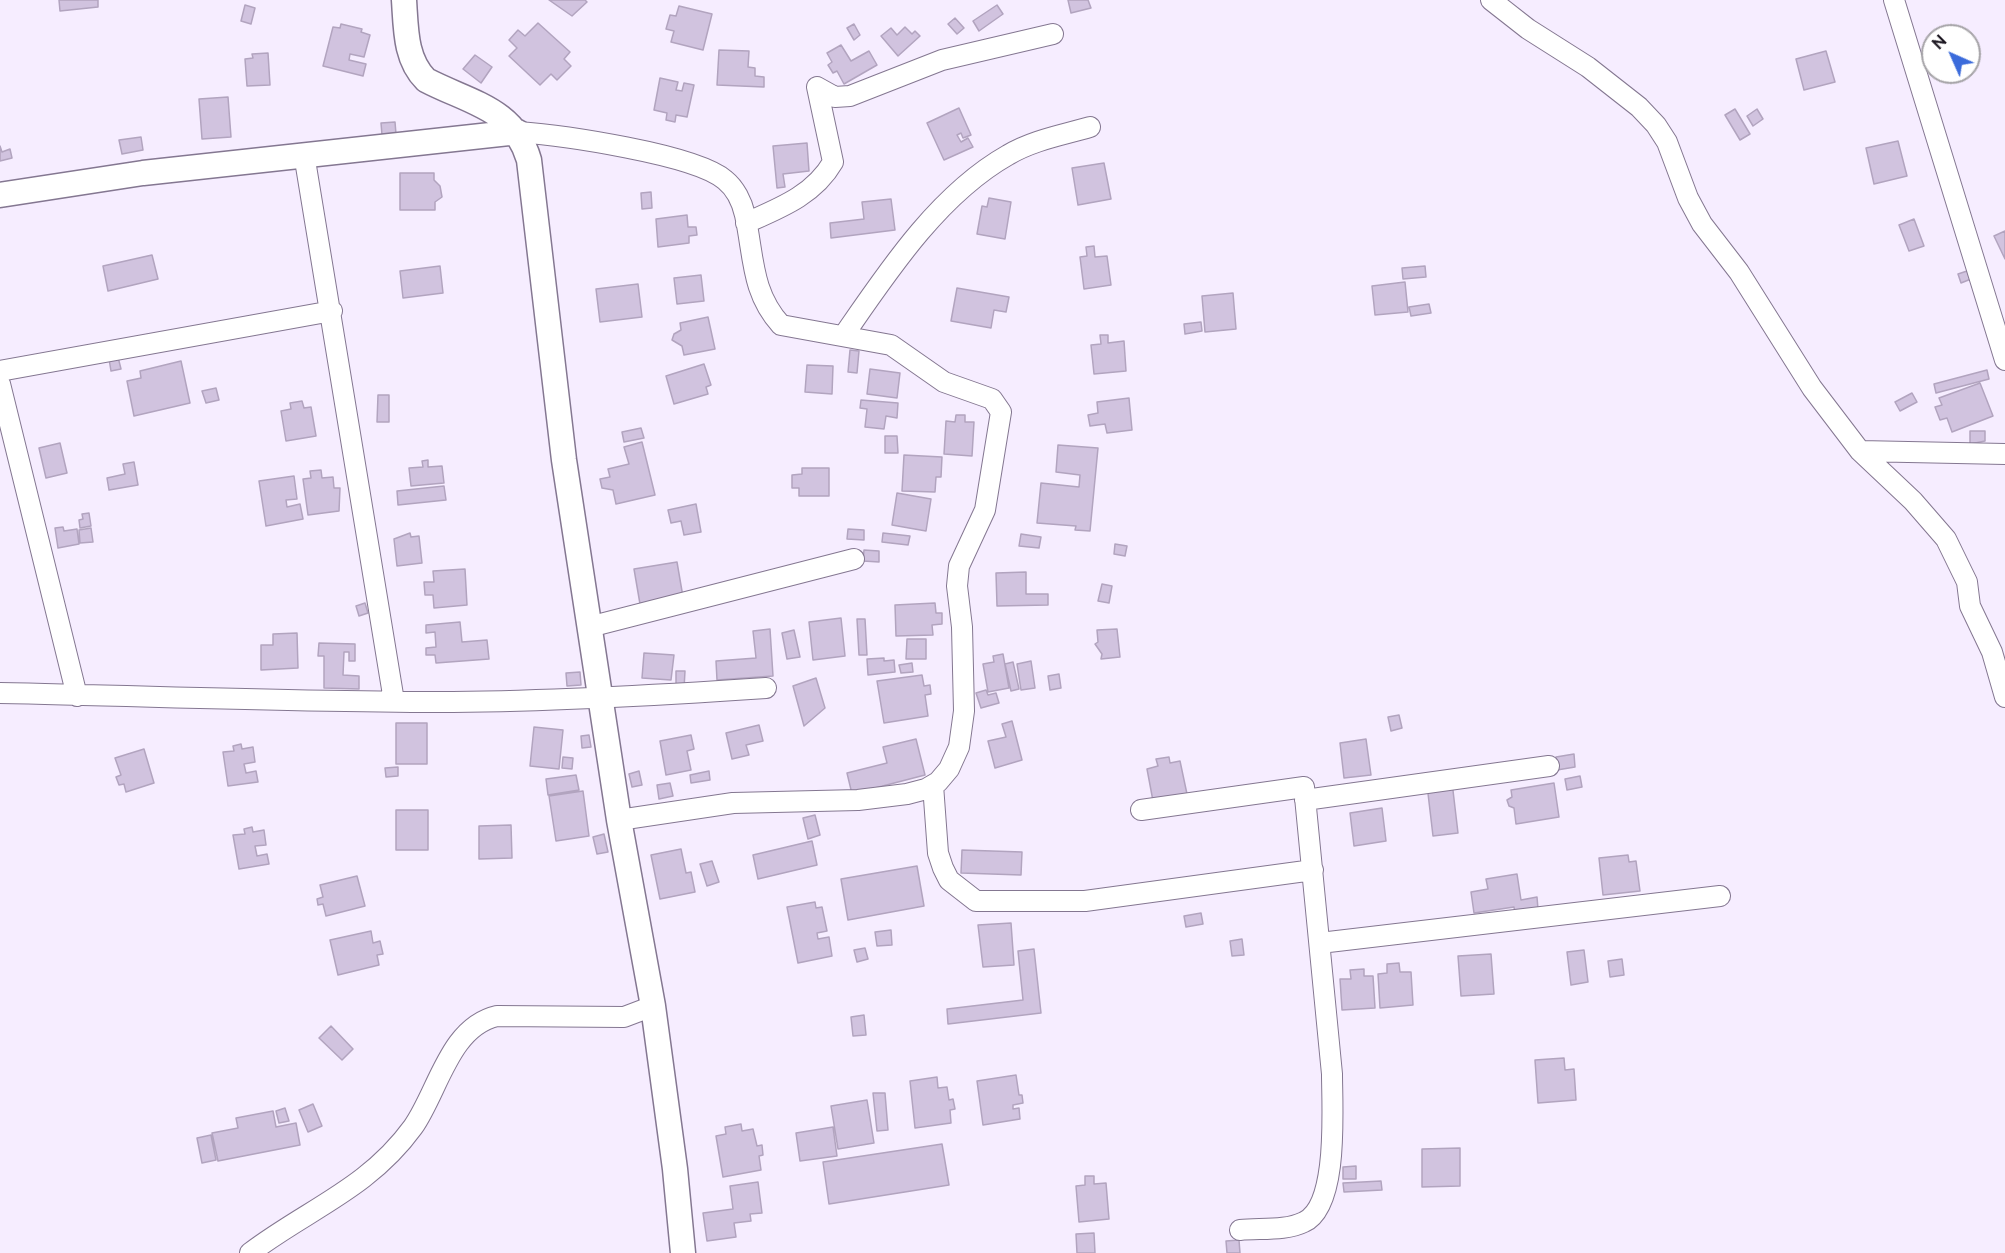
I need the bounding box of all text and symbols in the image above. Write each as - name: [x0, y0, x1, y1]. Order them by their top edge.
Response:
- north arrow: [1921, 24, 1981, 84]
- text: N: [1928, 31, 1950, 53]

